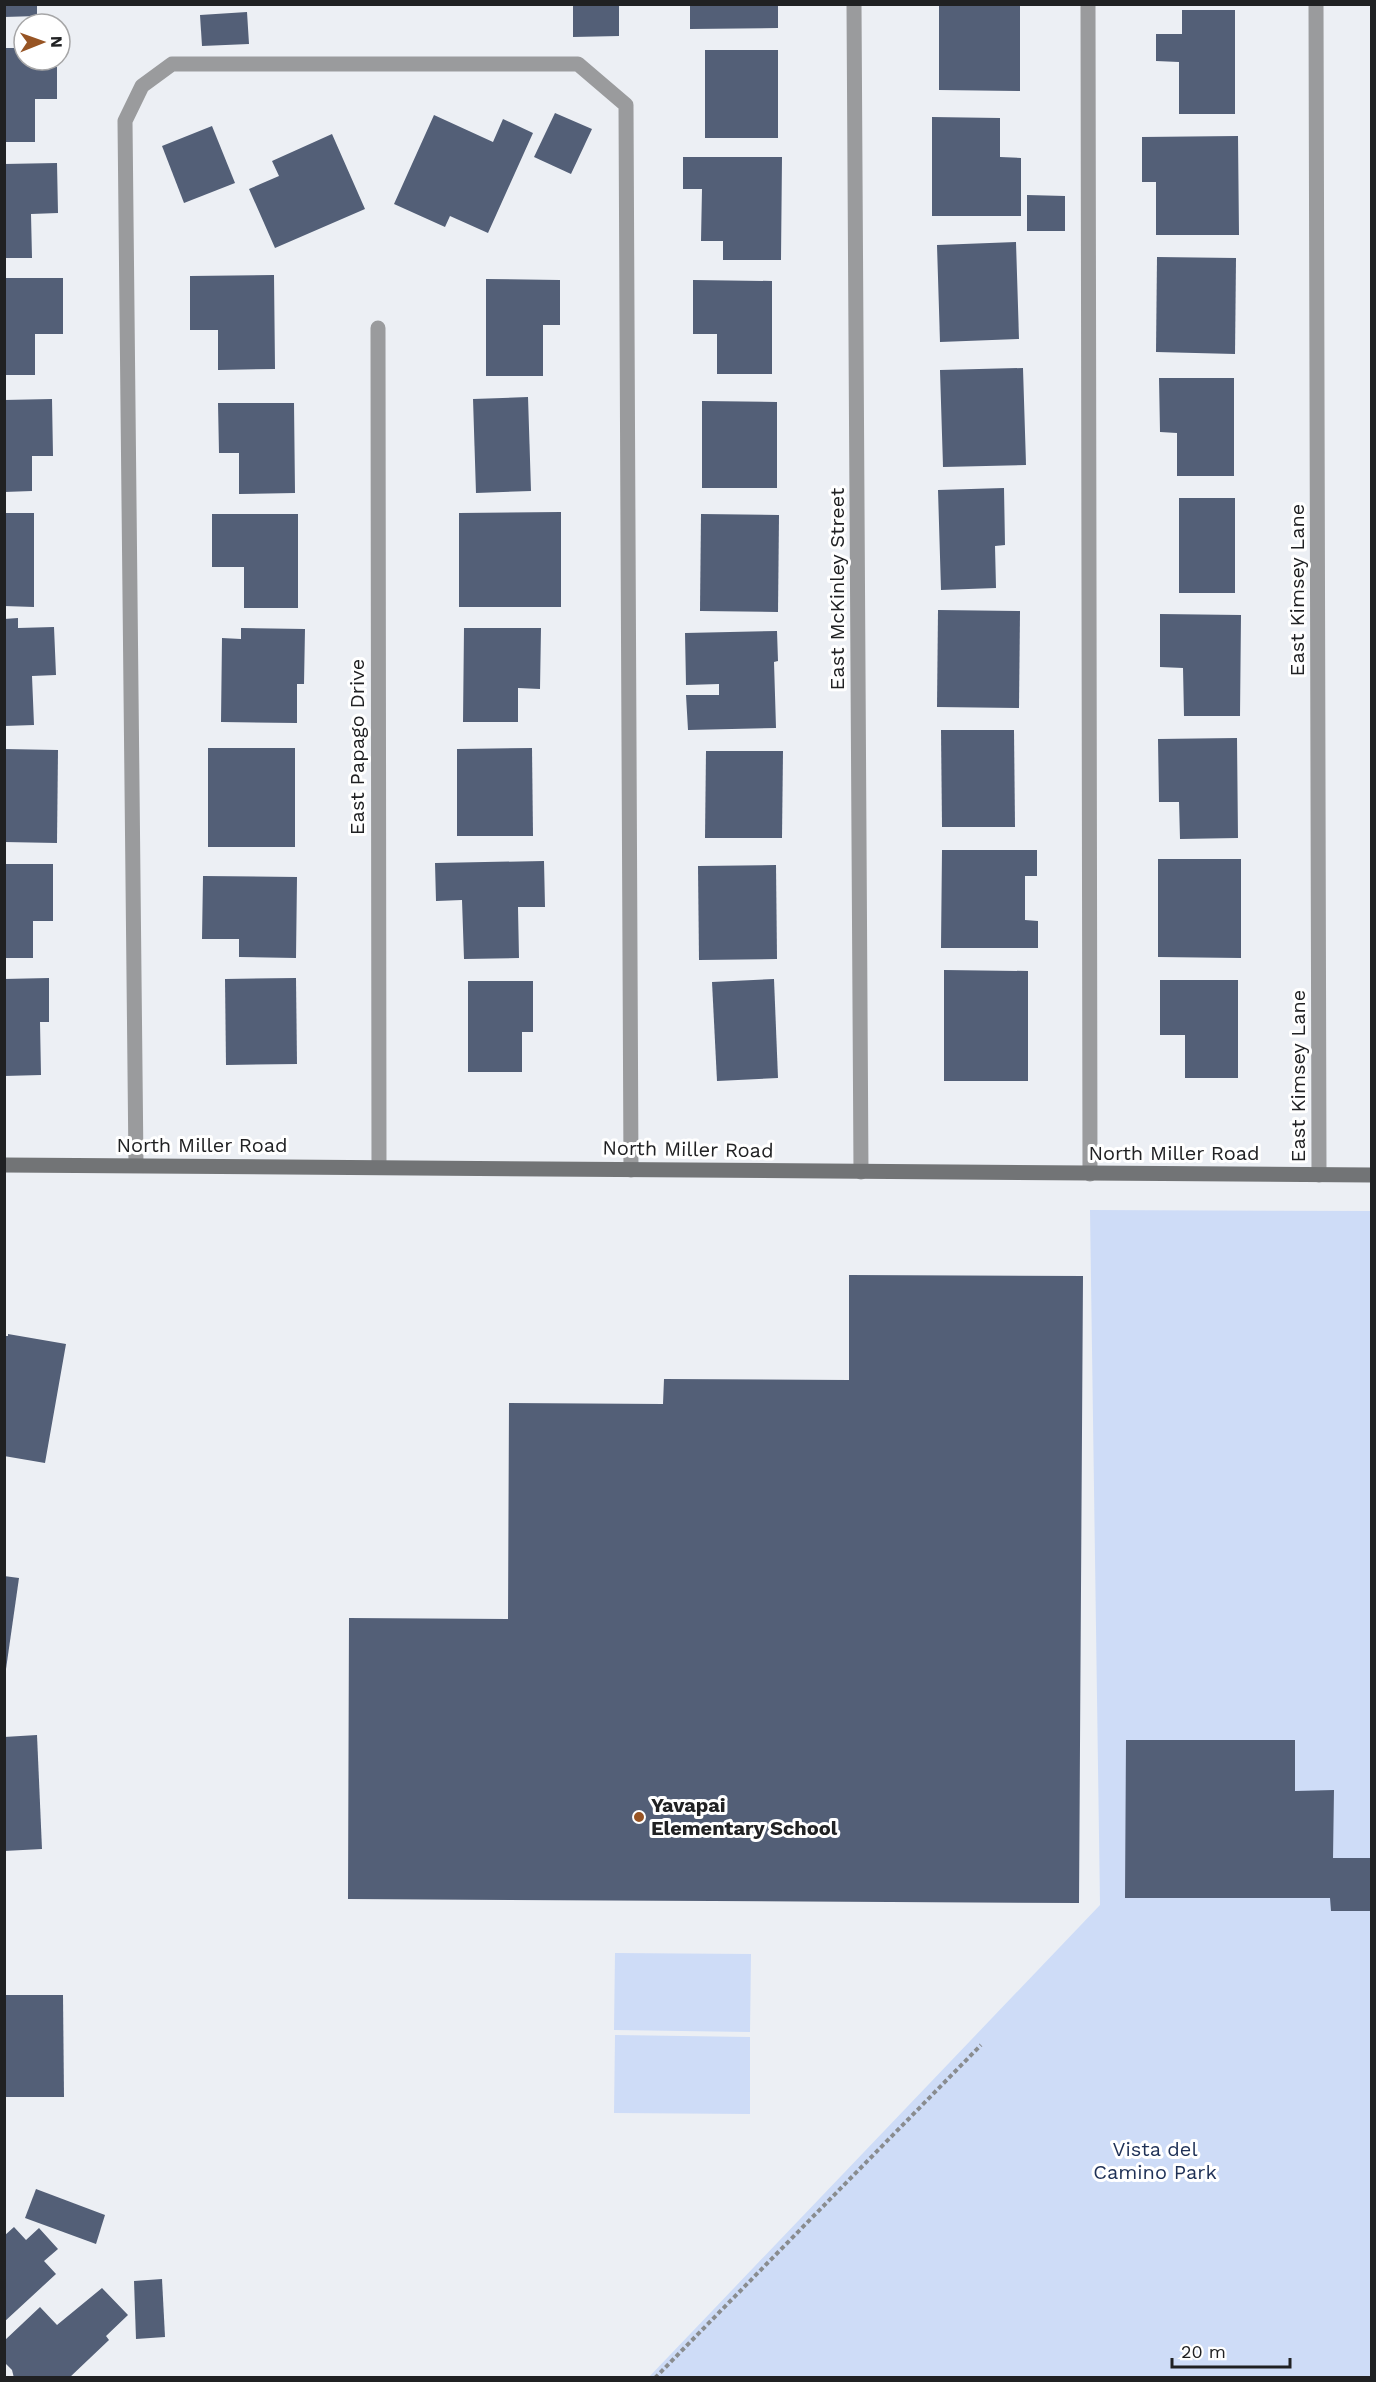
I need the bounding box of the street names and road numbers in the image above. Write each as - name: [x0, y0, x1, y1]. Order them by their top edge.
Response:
- street label: East McKinley Street: [825, 487, 849, 690]
- street label: East Kimsey Lane: [1285, 504, 1309, 676]
- street label: East Papago Drive: [345, 659, 369, 835]
- street label: East Kimsey Lane: [1286, 990, 1310, 1162]
- street label: North Miller Road: [116, 1133, 288, 1157]
- street label: North Miller Road: [602, 1136, 774, 1162]
- street label: North Miller Road: [1088, 1141, 1260, 1165]

